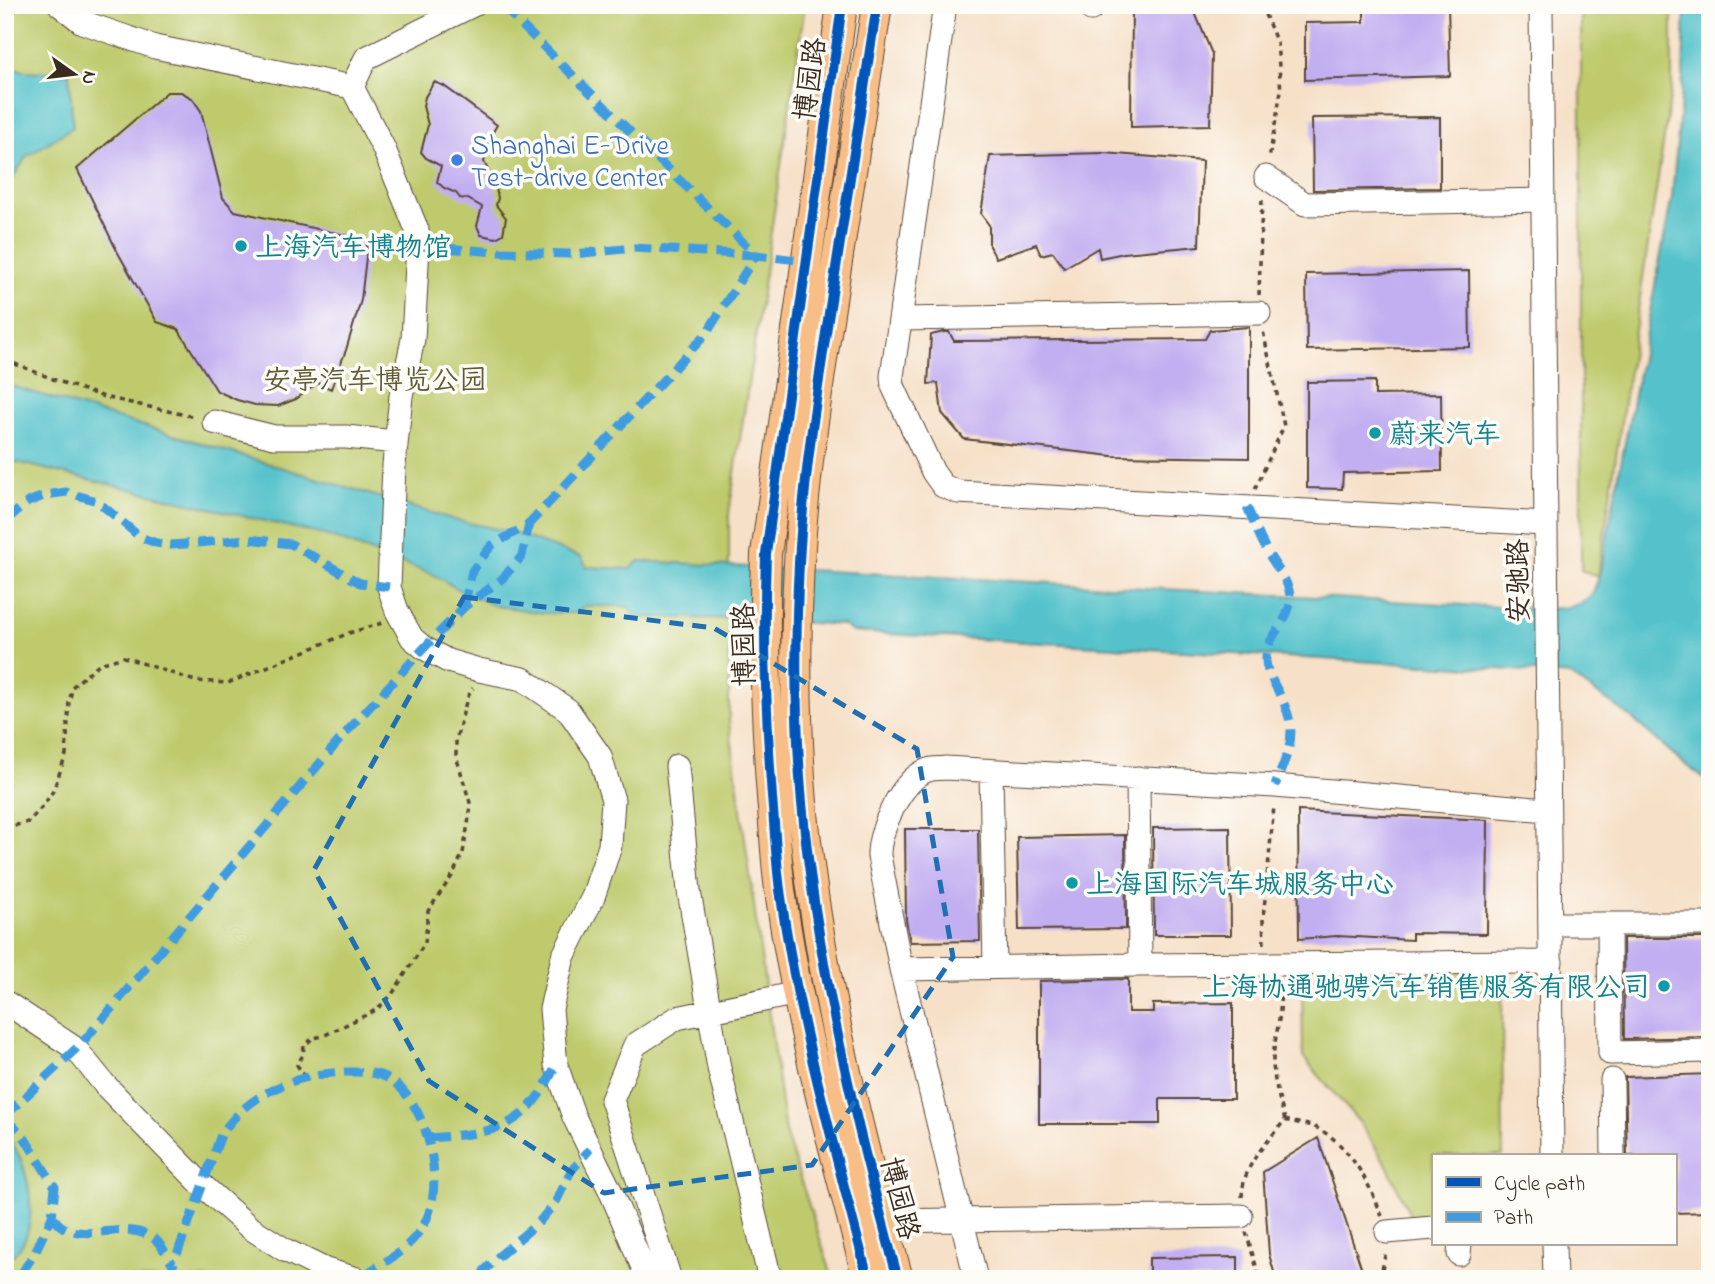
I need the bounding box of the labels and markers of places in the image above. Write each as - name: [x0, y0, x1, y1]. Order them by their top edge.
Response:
- place label: Shanghai E-Drive Test-drive Center: [471, 127, 670, 200]
- marker: Shanghai E-Drive Test-drive Center: [449, 152, 465, 168]
- place label: 上海汽车博物馆: [255, 229, 451, 270]
- marker: 上海汽车博物馆: [233, 238, 249, 254]
- place label: 蔚来汽车: [1389, 416, 1501, 457]
- marker: 蔚来汽车: [1367, 425, 1383, 441]
- place label: 上海国际汽车城服务中心: [1086, 866, 1394, 907]
- marker: 上海国际汽车城服务中心: [1064, 875, 1080, 891]
- place label: 上海协通驰骋汽车销售服务有限公司: [1202, 969, 1650, 1010]
- marker: 上海协通驰骋汽车销售服务有限公司: [1656, 978, 1672, 994]

